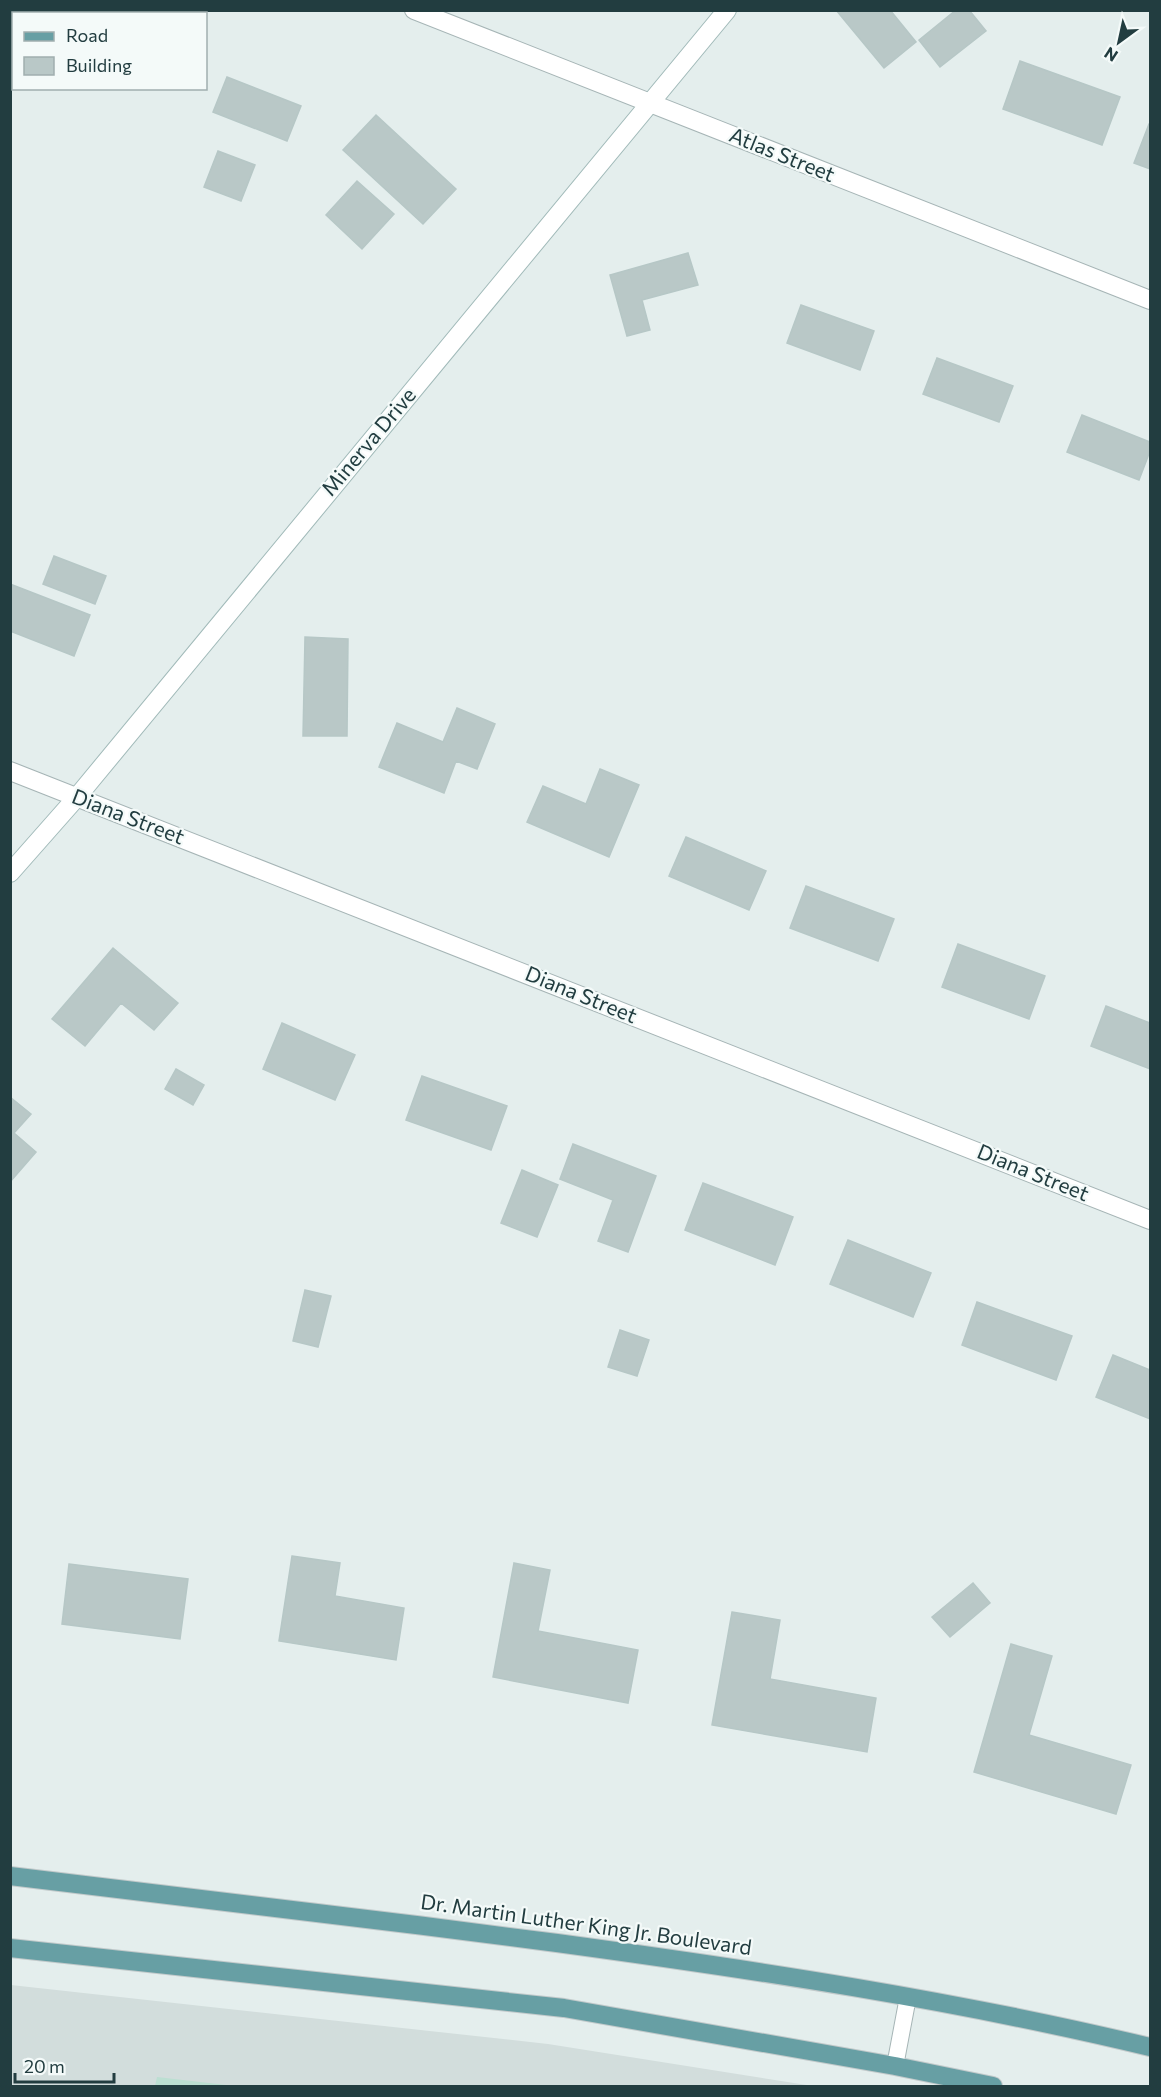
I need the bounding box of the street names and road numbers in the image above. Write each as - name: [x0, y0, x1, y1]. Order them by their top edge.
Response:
- street label: Atlas Street: [726, 121, 839, 186]
- street label: Minerva Drive: [315, 382, 420, 500]
- street label: Diana Street: [69, 783, 188, 848]
- street label: Diana Street: [522, 960, 641, 1027]
- street label: Diana Street: [974, 1138, 1093, 1205]
- street label: Dr. Martin Luther King Jr. Boulevard: [419, 1888, 753, 1959]

